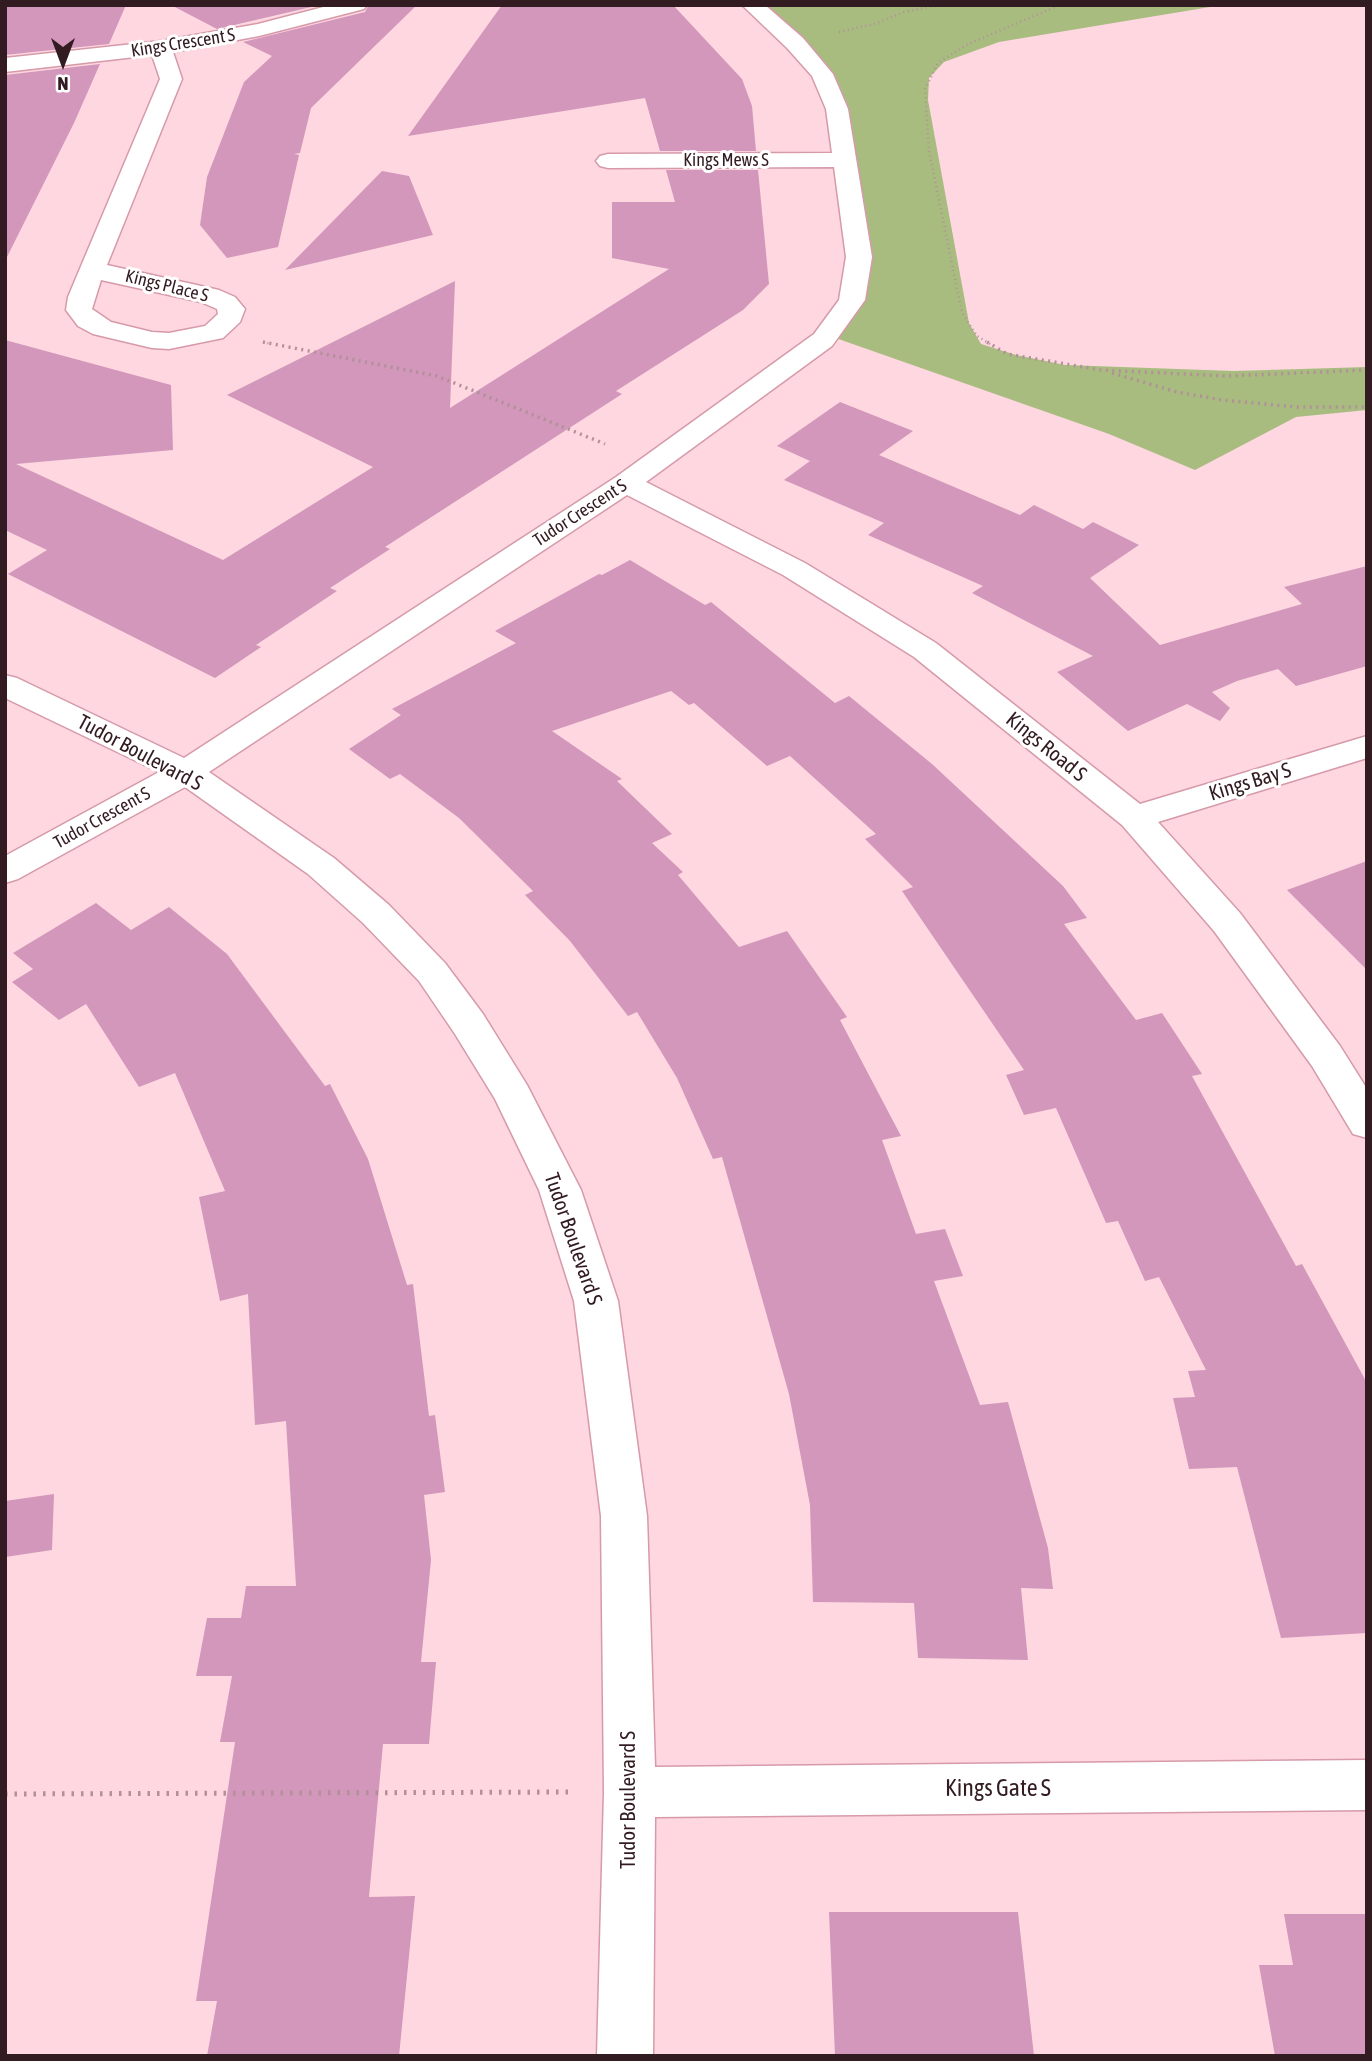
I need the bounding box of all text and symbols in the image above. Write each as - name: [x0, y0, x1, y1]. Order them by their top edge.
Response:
- street label: Kings Crescent S: [129, 24, 237, 62]
- north arrow: [28, 28, 98, 98]
- text: N: [57, 73, 69, 95]
- street label: Kings Mews S: [683, 149, 769, 171]
- street label: Kings Place S: [123, 265, 211, 307]
- street label: Tudor Crescent S: [529, 475, 631, 551]
- street label: Kings Road S: [1001, 707, 1091, 787]
- street label: Tudor Boulevard S: [73, 710, 207, 796]
- street label: Kings Bay S: [1206, 758, 1294, 806]
- street label: Tudor Crescent S: [50, 783, 154, 853]
- street label: Tudor Boulevard S: [539, 1170, 607, 1308]
- street label: Tudor Boulevard S: [615, 1731, 641, 1869]
- street label: Kings Gate S: [945, 1774, 1051, 1802]

